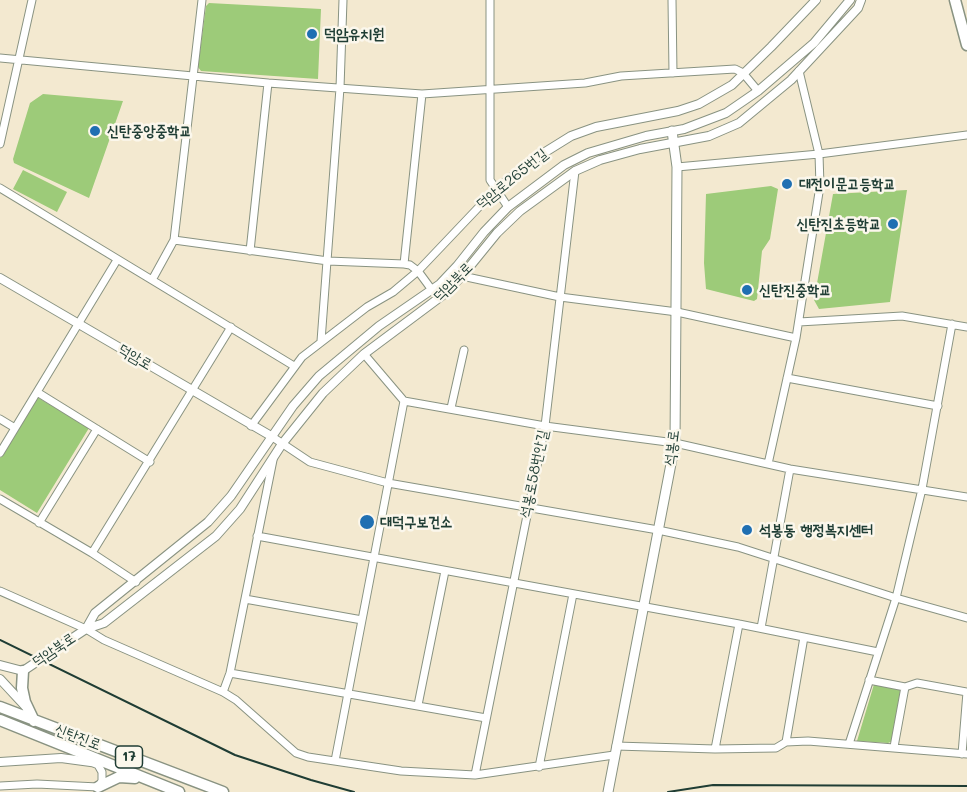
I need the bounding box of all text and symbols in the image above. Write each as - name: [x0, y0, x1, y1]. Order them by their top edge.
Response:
- place label: 덕암유치원: [324, 25, 384, 43]
- marker: 덕암유치원: [305, 27, 319, 41]
- place label: 신탄중앙중학교: [107, 122, 191, 140]
- marker: 신탄중앙중학교: [88, 124, 102, 138]
- street label: 덕암로265번길: [473, 145, 551, 213]
- place label: 대전이문고등학교: [799, 175, 896, 193]
- marker: 대전이문고등학교: [780, 177, 794, 191]
- place label: 신탄진초등학교: [797, 215, 881, 233]
- marker: 신탄진초등학교: [886, 217, 900, 231]
- street label: 덕암북로: [430, 259, 476, 305]
- place label: 신탄진중학교: [759, 281, 831, 299]
- marker: 신탄진중학교: [740, 283, 754, 297]
- street label: 덕암로: [115, 340, 155, 374]
- street label: 석봉로58번안길: [516, 428, 552, 520]
- street label: 석봉로: [661, 429, 683, 467]
- marker: 대덕구보건소: [358, 513, 376, 531]
- place label: 대덕구보건소: [380, 513, 452, 531]
- place label: 석봉동 행정복지센터: [759, 521, 873, 539]
- marker: 석봉동 행정복지센터: [740, 523, 754, 537]
- street label: 덕암북로: [29, 629, 79, 671]
- street label: 신탄진로: [52, 720, 104, 754]
- road number: 17: [116, 746, 142, 768]

